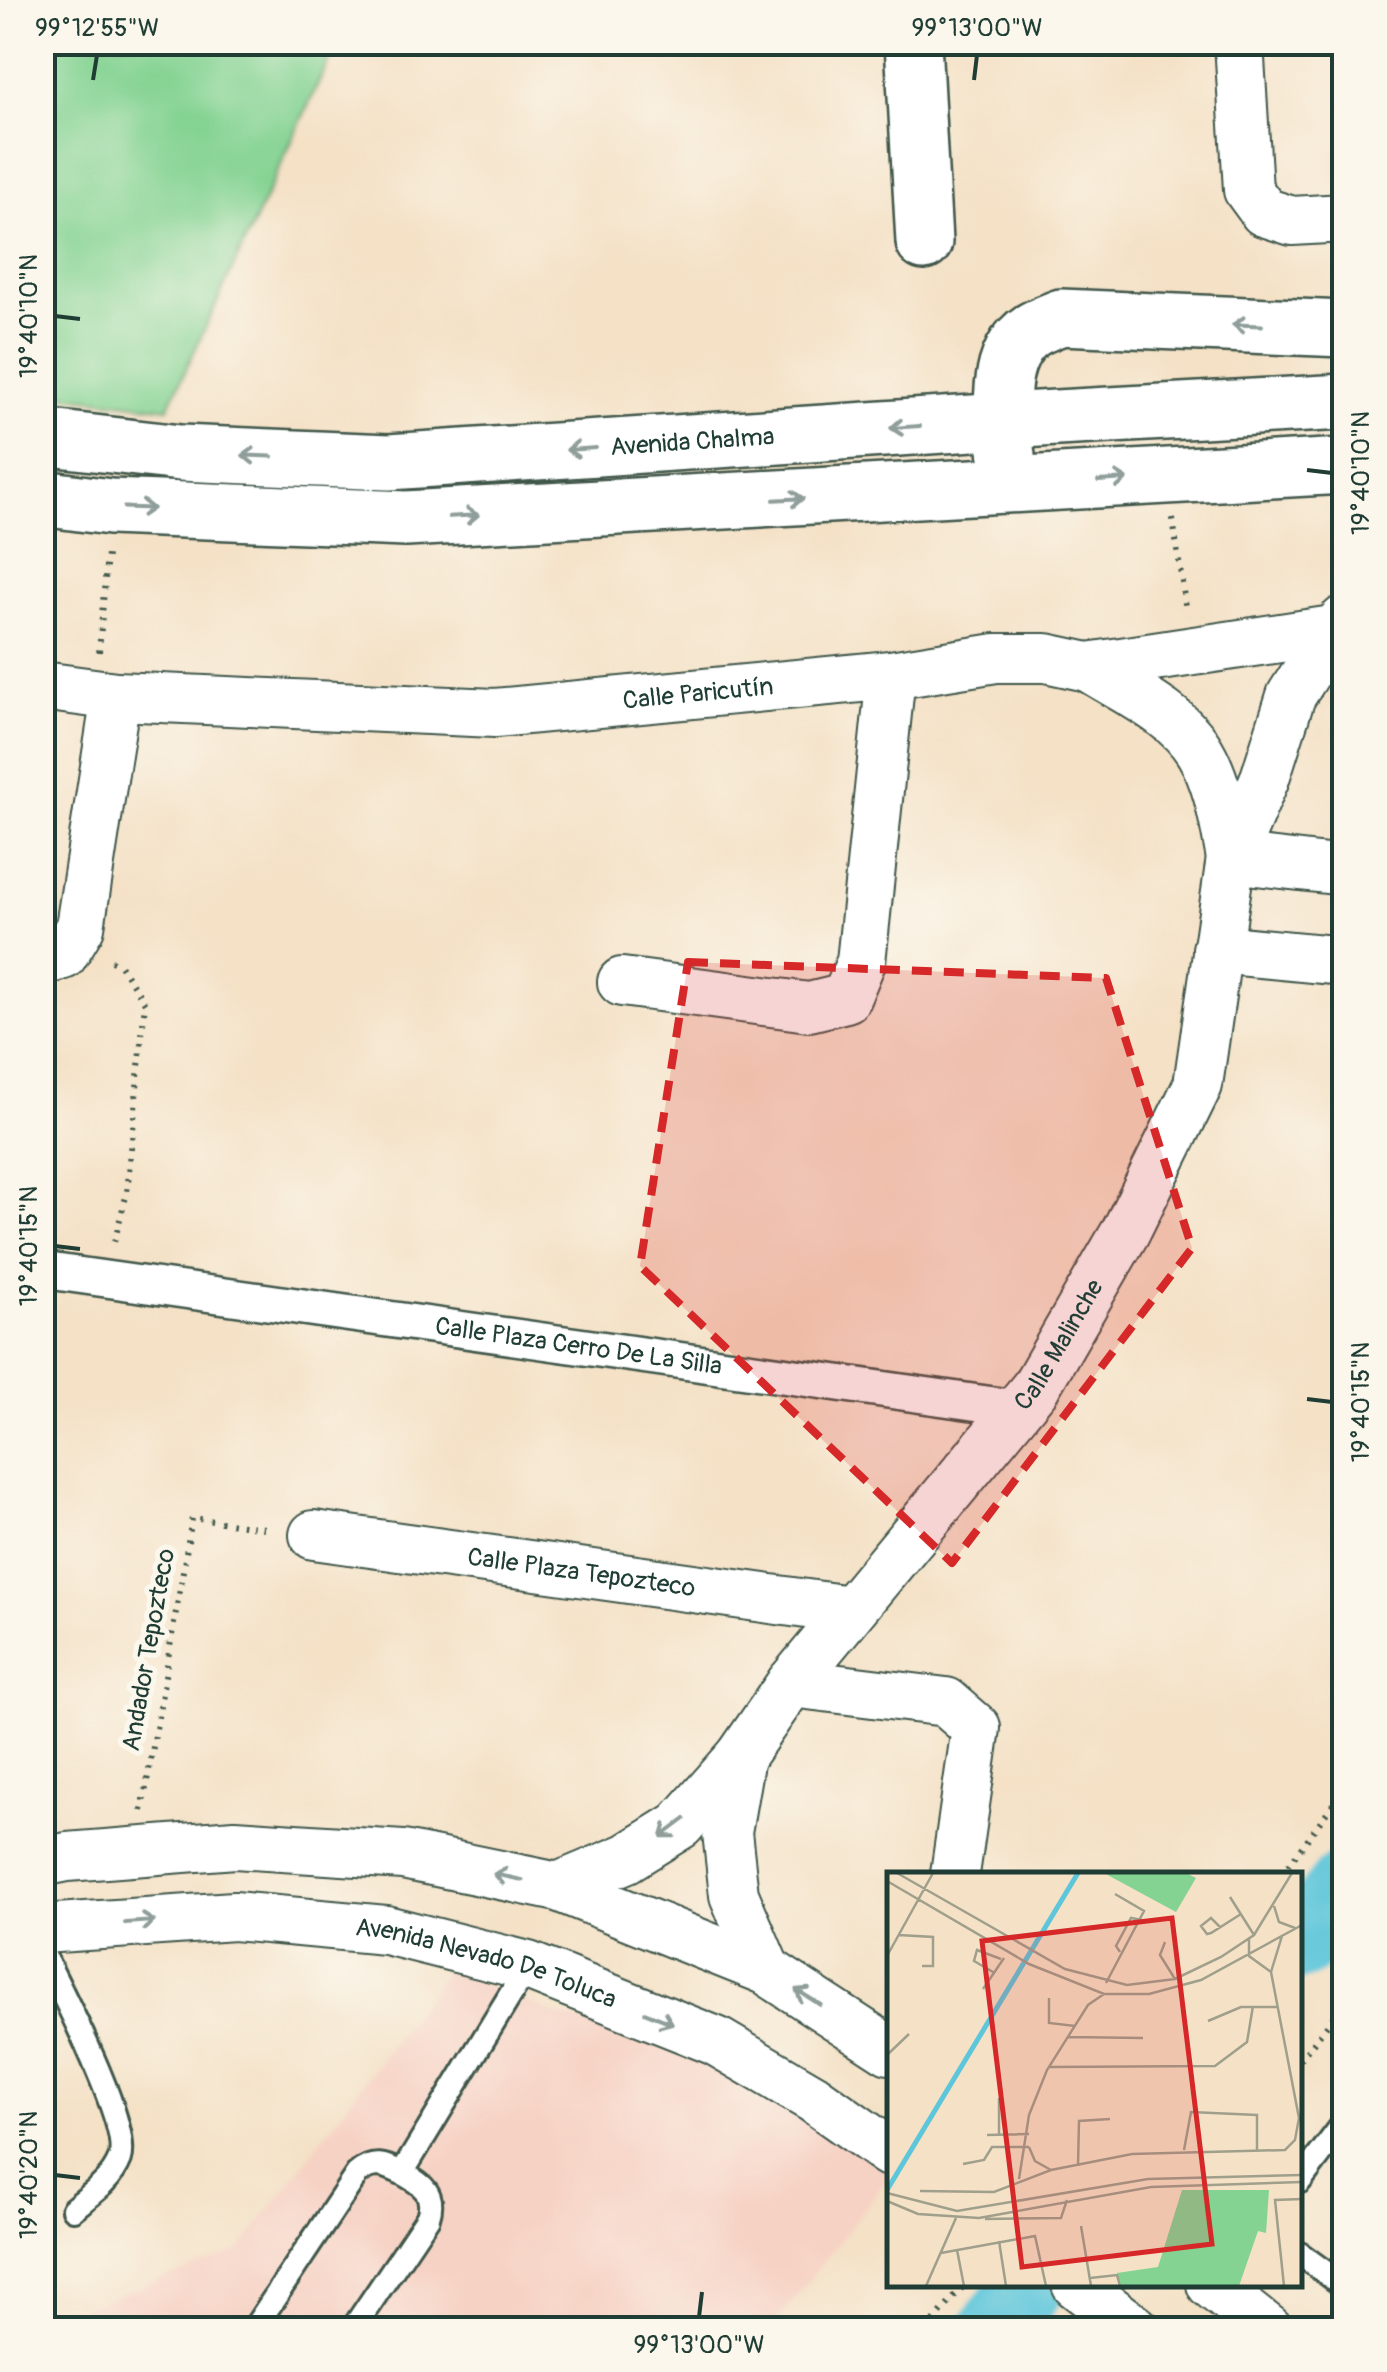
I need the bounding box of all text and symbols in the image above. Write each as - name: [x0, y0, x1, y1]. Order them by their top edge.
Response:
- text: 99°12'55"W: [35, 13, 159, 44]
- text: 99°13'00"W: [911, 13, 1043, 44]
- text: 19°40'10"N: [14, 254, 45, 378]
- one-way arrow: [1232, 315, 1264, 334]
- text: 19°40'10"N: [1346, 411, 1377, 535]
- one-way arrow: [890, 418, 922, 437]
- street label: Avenida Chalma: [609, 421, 775, 463]
- one-way arrow: [566, 440, 598, 459]
- one-way arrow: [241, 446, 273, 465]
- one-way arrow: [1097, 470, 1129, 489]
- one-way arrow: [772, 489, 804, 508]
- one-way arrow: [123, 499, 155, 518]
- one-way arrow: [448, 506, 480, 525]
- street label: Calle Paricutín: [621, 671, 775, 716]
- text: 19°40'15"N: [14, 1186, 45, 1306]
- street label: Calle Malinche: [1007, 1273, 1110, 1417]
- street label: Calle Plaza Cerro De La Silla: [433, 1310, 724, 1382]
- text: 19°40'15"N: [1346, 1342, 1377, 1462]
- street label: Calle Plaza Tepozteco: [465, 1541, 697, 1604]
- street label: Andador Tepozteco: [116, 1546, 182, 1754]
- one-way arrow: [660, 1817, 687, 1838]
- one-way arrow: [492, 1866, 524, 1885]
- inset map: [887, 1872, 1302, 2287]
- street label: Avenida Nevado De Toluca: [354, 1912, 621, 2015]
- one-way arrow: [123, 1913, 155, 1932]
- one-way arrow: [794, 1987, 823, 2007]
- one-way arrow: [644, 2011, 674, 2029]
- text: 19°40'20"N: [14, 2111, 45, 2239]
- text: 99°13'00"W: [633, 2330, 765, 2361]

